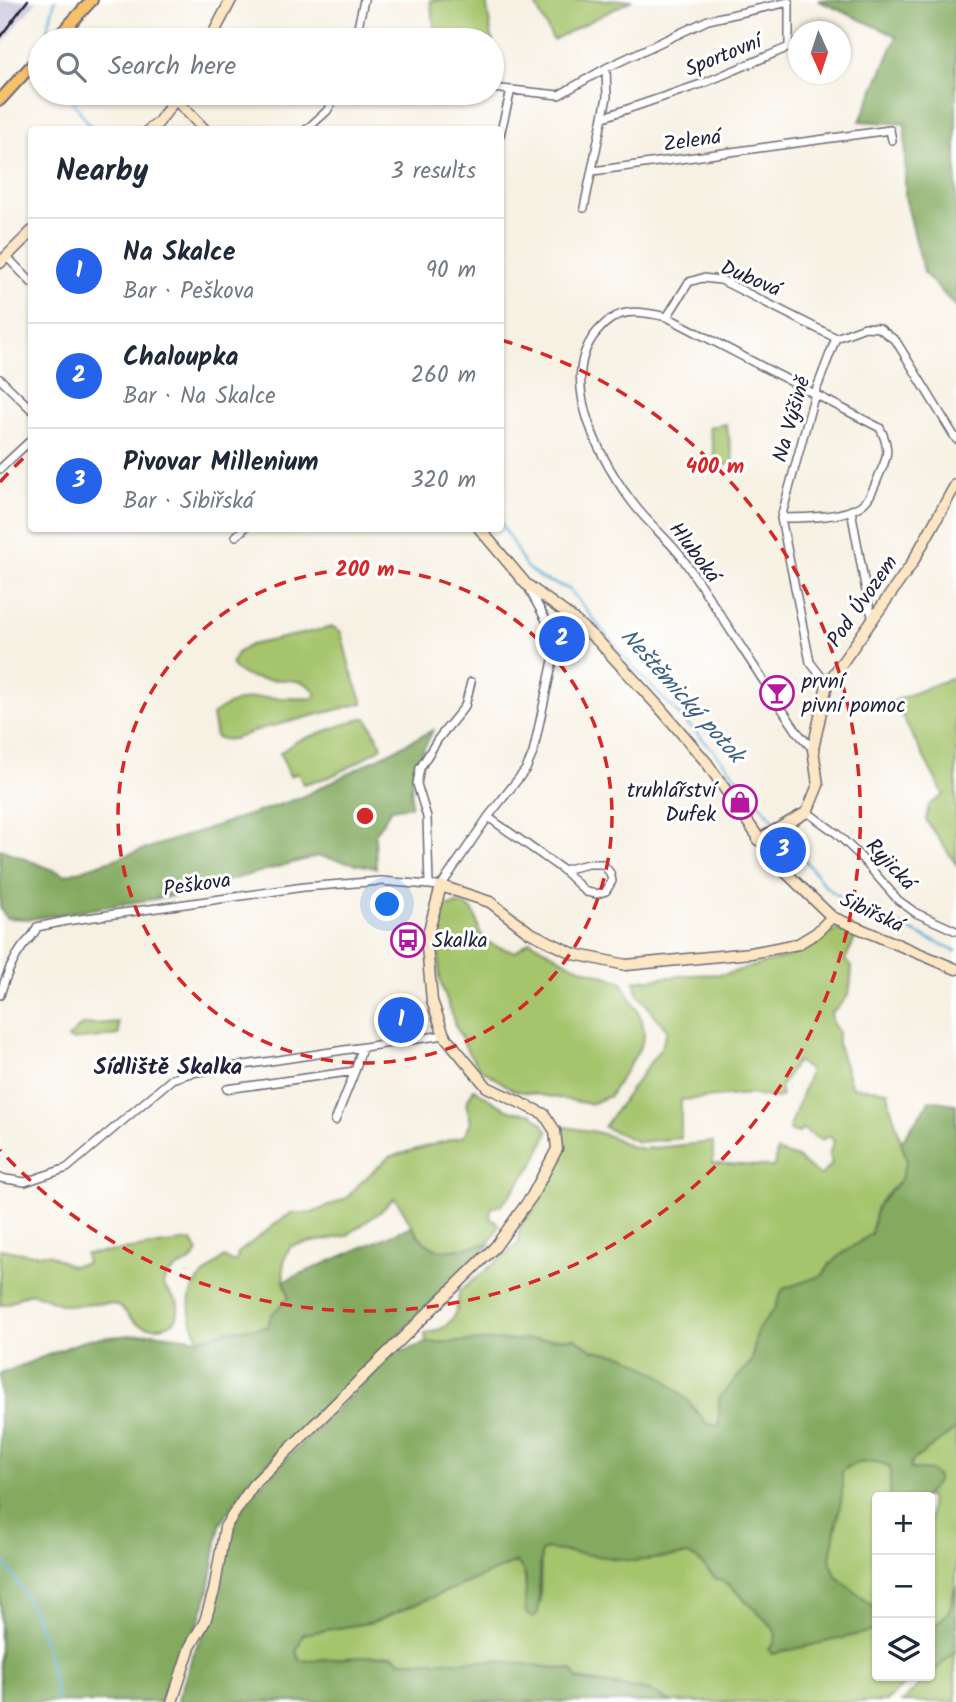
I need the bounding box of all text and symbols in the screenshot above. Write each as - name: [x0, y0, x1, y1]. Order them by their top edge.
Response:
- north arrow: [788, 21, 851, 84]
- street label: Sportovní: [680, 25, 770, 87]
- search box: [28, 28, 504, 105]
- text: Search here: [108, 46, 236, 88]
- icon: search: [52, 48, 90, 86]
- street label: Zelená: [661, 121, 725, 162]
- text: Nearby: [56, 148, 148, 196]
- text: 3 results: [390, 154, 476, 190]
- text: Na Skalce: [123, 232, 235, 274]
- street label: Dubová: [715, 252, 788, 308]
- text: 1: [76, 253, 82, 289]
- text: 90 m: [426, 253, 476, 289]
- text: Bar · Peškova: [123, 274, 254, 310]
- text: Chaloupka: [123, 337, 238, 379]
- text: 2: [72, 358, 86, 394]
- text: 260 m: [411, 358, 476, 394]
- street label: Na Výšině: [764, 372, 821, 466]
- text: Bar · Na Skalce: [123, 379, 276, 415]
- text: Pivovar Millenium: [123, 442, 319, 484]
- text: 400 m: [686, 451, 744, 484]
- text: 3: [73, 463, 85, 499]
- text: 320 m: [410, 463, 476, 499]
- text: Bar · Sibiřská: [123, 484, 254, 520]
- street label: Hluboká: [660, 515, 729, 592]
- street label: Pod Úvozem: [819, 549, 907, 655]
- text: 200 m: [335, 554, 395, 587]
- pin: 2: [539, 613, 585, 665]
- water label: Neštěmický potok: [611, 621, 754, 774]
- place label: první pivní pomoc: [801, 666, 906, 723]
- bar icon: první pivní pomoc: [758, 674, 796, 712]
- place label: truhlářství Dufek: [627, 775, 719, 832]
- shop icon: truhlářství Dufek: [721, 783, 759, 821]
- centre of rings: [353, 804, 377, 828]
- pin: 3: [760, 824, 806, 876]
- street label: Ryjická: [857, 831, 924, 900]
- street label: Peškova: [161, 864, 233, 907]
- street label: Sibiřská: [834, 884, 911, 943]
- your location: [370, 887, 404, 921]
- bus stop icon: Skalka: [389, 921, 427, 959]
- place label: Skalka: [432, 925, 488, 958]
- pin: 1: [378, 994, 424, 1046]
- district label: Sídliště Skalka: [94, 1050, 243, 1086]
- map controls: [872, 1492, 935, 1681]
- button: +: [872, 1492, 935, 1555]
- button: −: [872, 1555, 935, 1618]
- button: layers: [872, 1618, 935, 1681]

